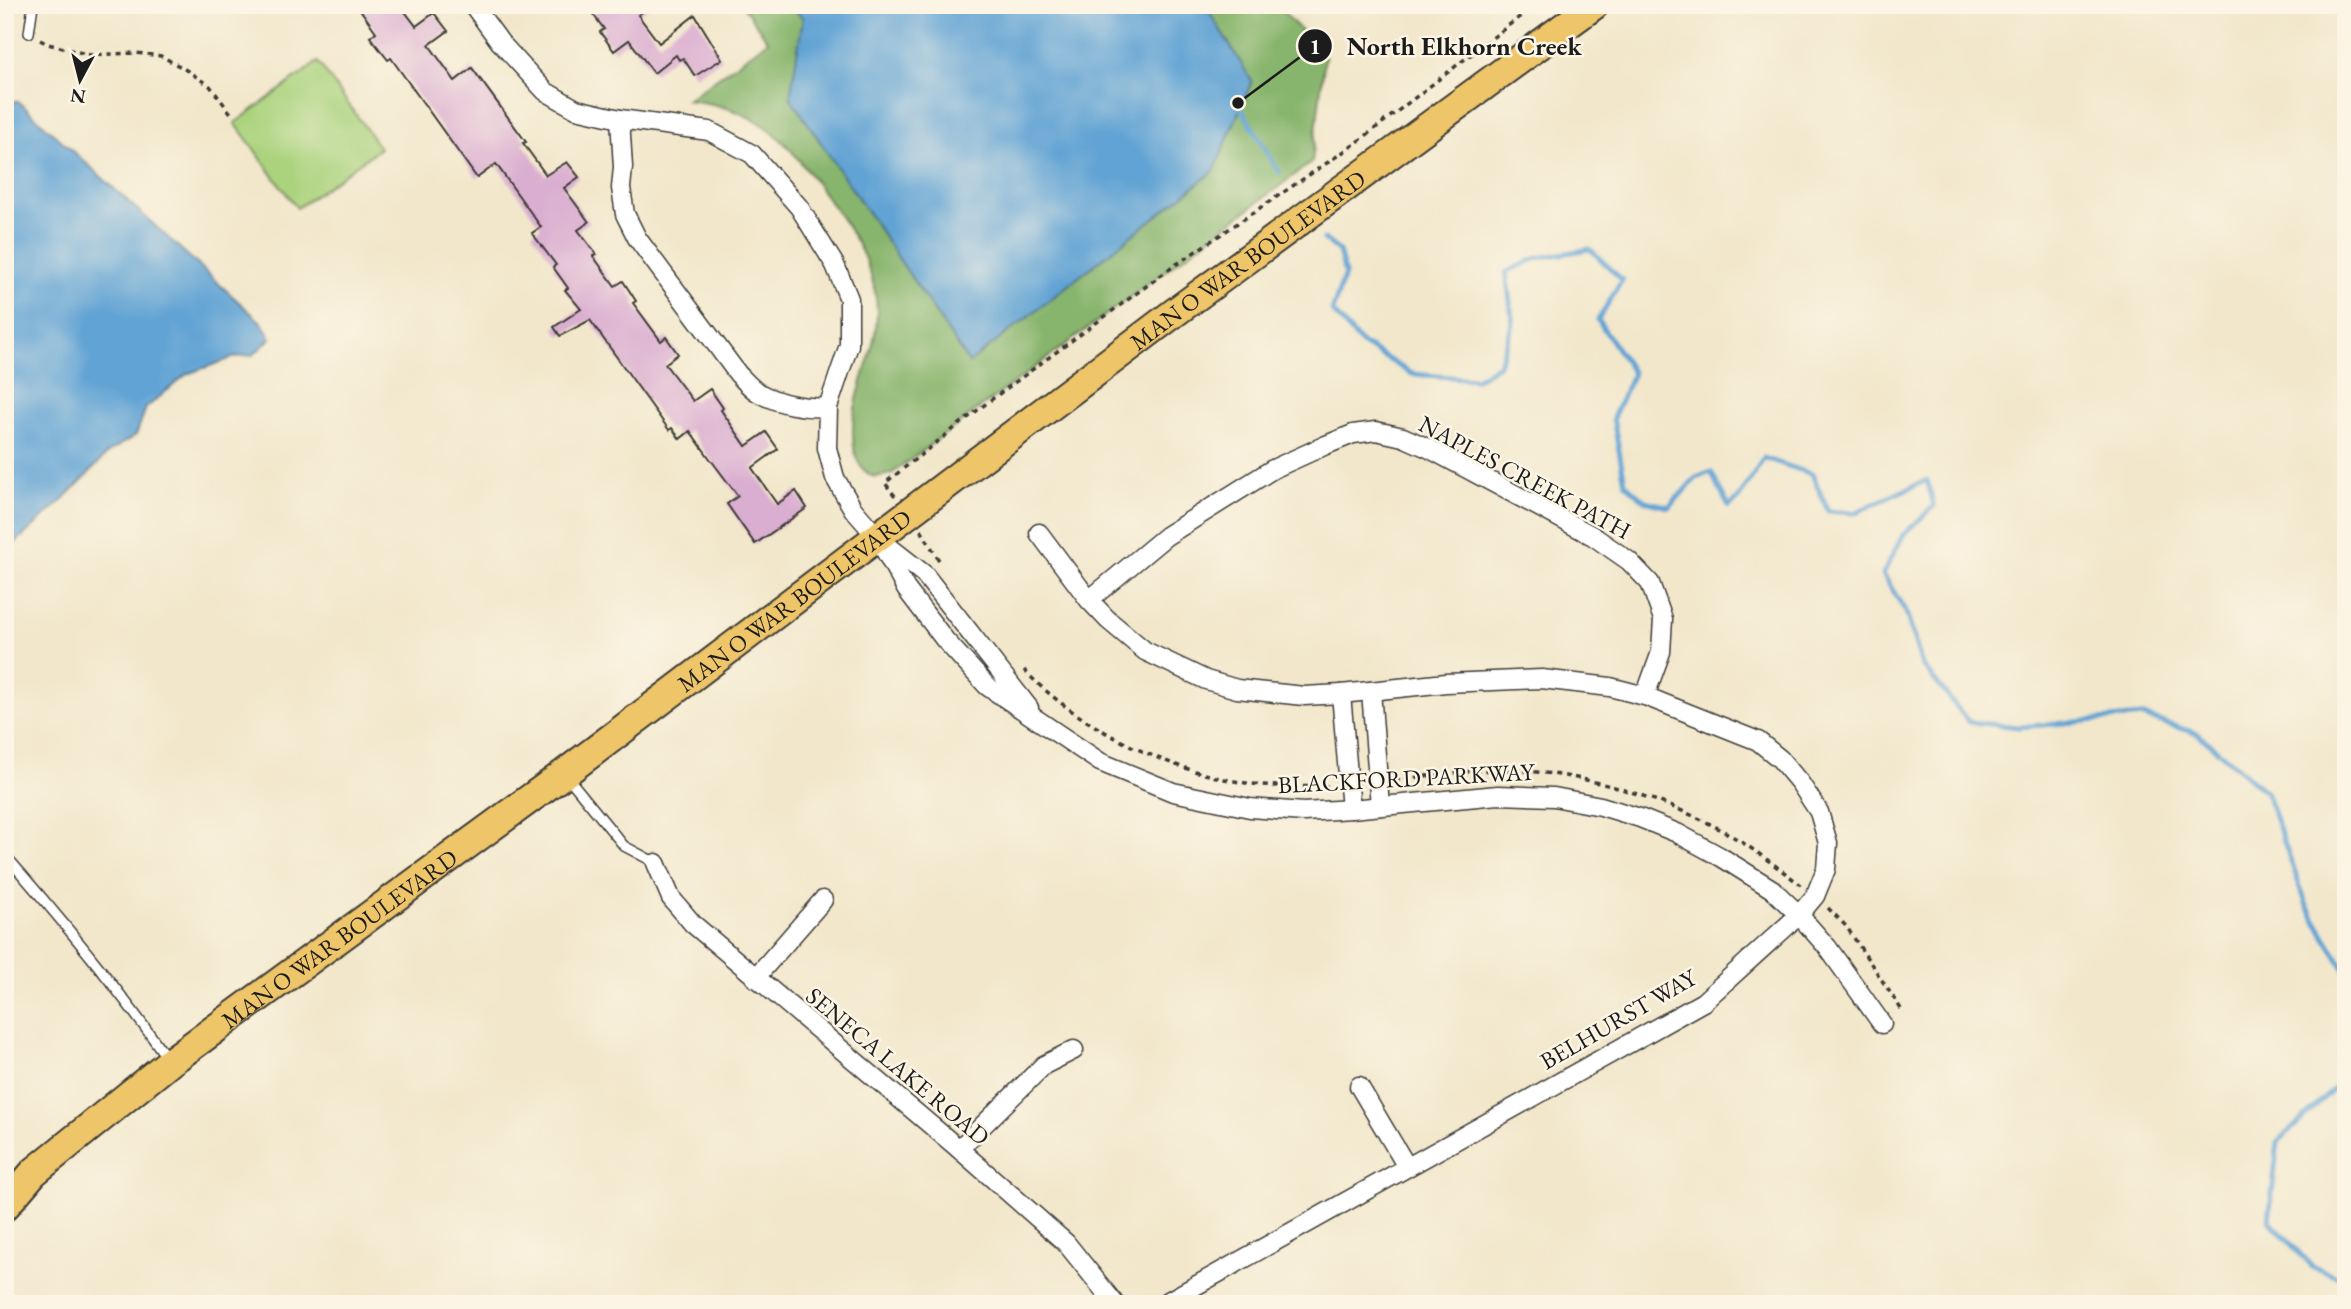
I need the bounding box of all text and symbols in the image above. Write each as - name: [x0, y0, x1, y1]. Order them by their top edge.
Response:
- callout: North Elkhorn Creek: [1298, 23, 1596, 70]
- text: North Elkhorn Creek: [1346, 29, 1582, 63]
- text: 1: [1309, 33, 1321, 60]
- north arrow: [46, 46, 116, 116]
- text: N: [68, 83, 87, 110]
- street label: MAN O WAR BOULEVARD: [1123, 163, 1371, 357]
- street label: NAPLES CREEK PATH: [1414, 408, 1636, 546]
- street label: MAN O WAR BOULEVARD: [671, 502, 917, 698]
- street label: BLACKFORD PARKWAY: [1277, 756, 1536, 800]
- street label: MAN O WAR BOULEVARD: [215, 842, 463, 1035]
- street label: BELHURST WAY: [1534, 961, 1703, 1076]
- street label: SENECA LAKE ROAD: [800, 980, 996, 1152]

